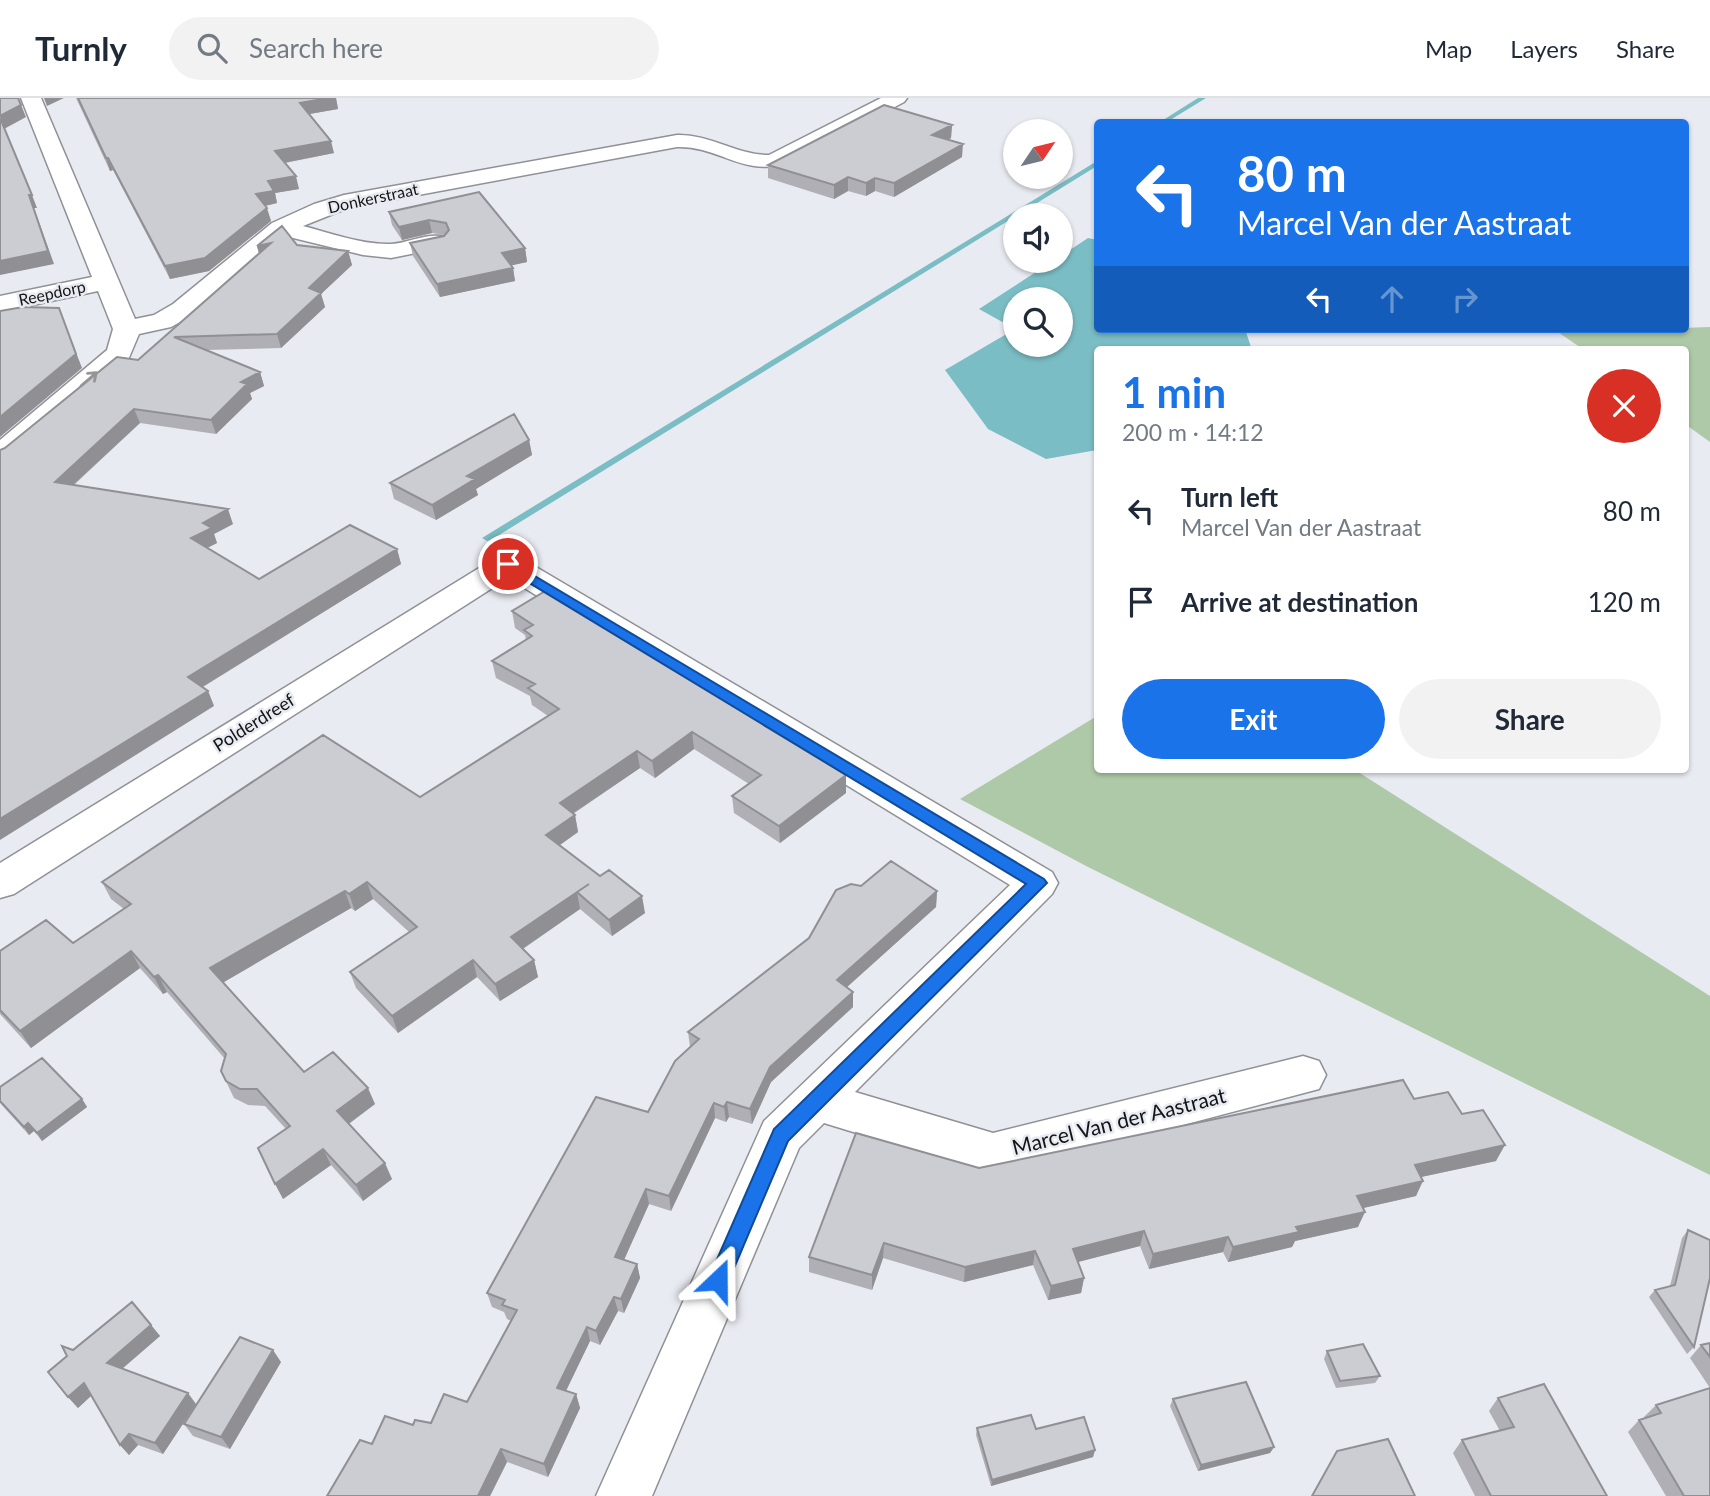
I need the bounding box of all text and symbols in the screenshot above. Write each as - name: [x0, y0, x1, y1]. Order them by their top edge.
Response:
- search box: [169, 17, 659, 80]
- text: Turnly: [35, 28, 127, 68]
- icon: search: [193, 29, 231, 67]
- text: Search here: [249, 32, 383, 64]
- text: Map: [1425, 34, 1472, 63]
- text: Layers: [1510, 34, 1578, 63]
- text: Share: [1616, 34, 1675, 63]
- north arrow: [1003, 119, 1073, 189]
- map controls: [1003, 119, 1073, 357]
- text: 80 m: [1237, 144, 1347, 202]
- icon: left: [1122, 147, 1213, 238]
- street label: Donkerstraat: [326, 179, 420, 216]
- button: sound: [1003, 203, 1073, 273]
- text: Marcel Van der Aastraat: [1237, 203, 1571, 242]
- street label: Reepdorp: [17, 276, 87, 309]
- icon: left: [1300, 280, 1338, 318]
- icon: ahead: [1373, 280, 1411, 318]
- icon: right: [1446, 280, 1484, 318]
- button: search: [1003, 287, 1073, 357]
- text: 1 min: [1122, 367, 1226, 417]
- button: close: [1587, 369, 1661, 443]
- one-way arrow: [80, 371, 98, 387]
- text: 200 m · 14:12: [1122, 418, 1264, 446]
- text: Turn left: [1181, 481, 1278, 513]
- icon: left: [1122, 492, 1160, 530]
- text: 80 m: [1603, 495, 1661, 527]
- text: Marcel Van der Aastraat: [1181, 513, 1421, 541]
- pin: [478, 534, 538, 594]
- icon: arrive: [489, 545, 527, 583]
- icon: arrive: [1122, 583, 1160, 621]
- text: Arrive at destination: [1181, 586, 1418, 618]
- text: 120 m: [1588, 586, 1661, 618]
- button: Exit: [1122, 679, 1385, 759]
- button: Share: [1399, 679, 1661, 759]
- street label: Polderdreef: [209, 688, 299, 756]
- street label: Marcel Van der Aastraat: [1009, 1082, 1229, 1159]
- position arrow: [681, 1243, 755, 1317]

